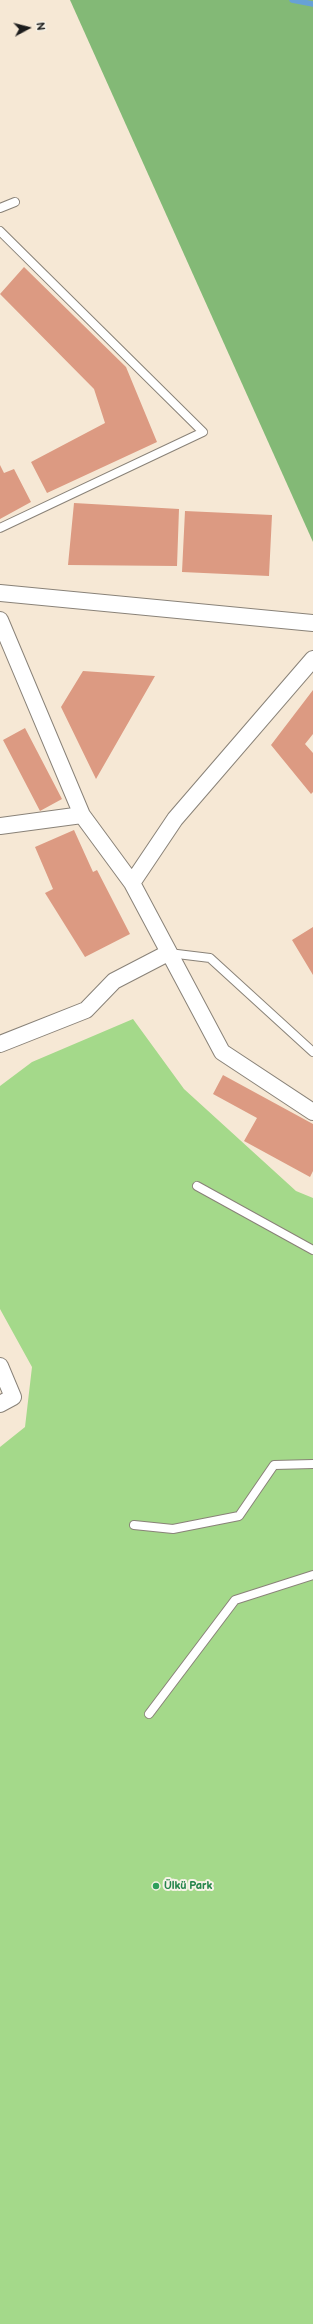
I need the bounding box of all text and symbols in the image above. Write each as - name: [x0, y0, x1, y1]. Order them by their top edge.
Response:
- north arrow: [8, 8, 48, 48]
- text: N: [33, 22, 47, 31]
- place label: Ülkü Park: [164, 1879, 212, 1893]
- marker: Ülkü Park: [151, 1881, 161, 1891]

